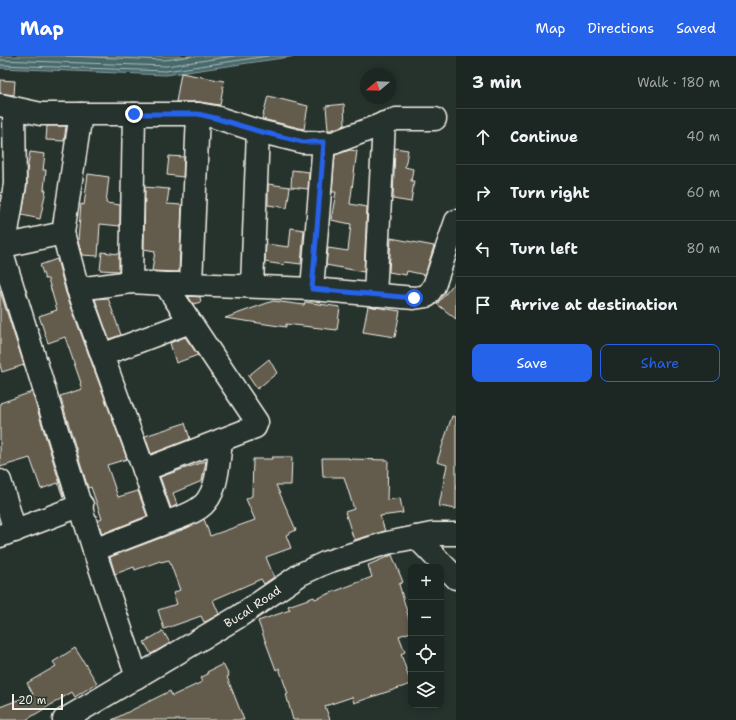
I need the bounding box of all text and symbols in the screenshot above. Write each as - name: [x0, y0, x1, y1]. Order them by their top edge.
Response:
- text: Map: [20, 16, 64, 41]
- text: Map: [536, 19, 566, 37]
- text: Directions: [588, 19, 654, 37]
- text: Saved: [676, 19, 716, 37]
- north arrow: [360, 68, 396, 104]
- text: 3 min: [472, 71, 522, 93]
- text: Walk · 180 m: [637, 74, 720, 91]
- route end: [125, 105, 143, 123]
- icon: ahead: [472, 126, 494, 148]
- text: Continue: [510, 127, 578, 147]
- text: 40 m: [686, 128, 720, 145]
- icon: right: [472, 182, 494, 204]
- text: Turn right: [510, 183, 590, 203]
- text: 60 m: [687, 184, 720, 201]
- icon: left: [472, 238, 494, 260]
- text: Turn left: [510, 239, 578, 259]
- text: 80 m: [686, 240, 720, 257]
- route start: [405, 289, 423, 307]
- icon: arrive: [472, 294, 494, 316]
- text: Arrive at destination: [510, 295, 678, 315]
- button: Save: [472, 344, 592, 382]
- button: Share: [600, 344, 720, 382]
- map controls: [408, 564, 444, 708]
- button: +: [408, 564, 444, 600]
- street label: Bucal Road: [221, 582, 284, 631]
- button: −: [408, 600, 444, 636]
- button: locate: [408, 636, 444, 672]
- button: layers: [408, 672, 444, 708]
- scale bar: [12, 692, 63, 711]
- text: 20 m: [18, 693, 46, 708]

